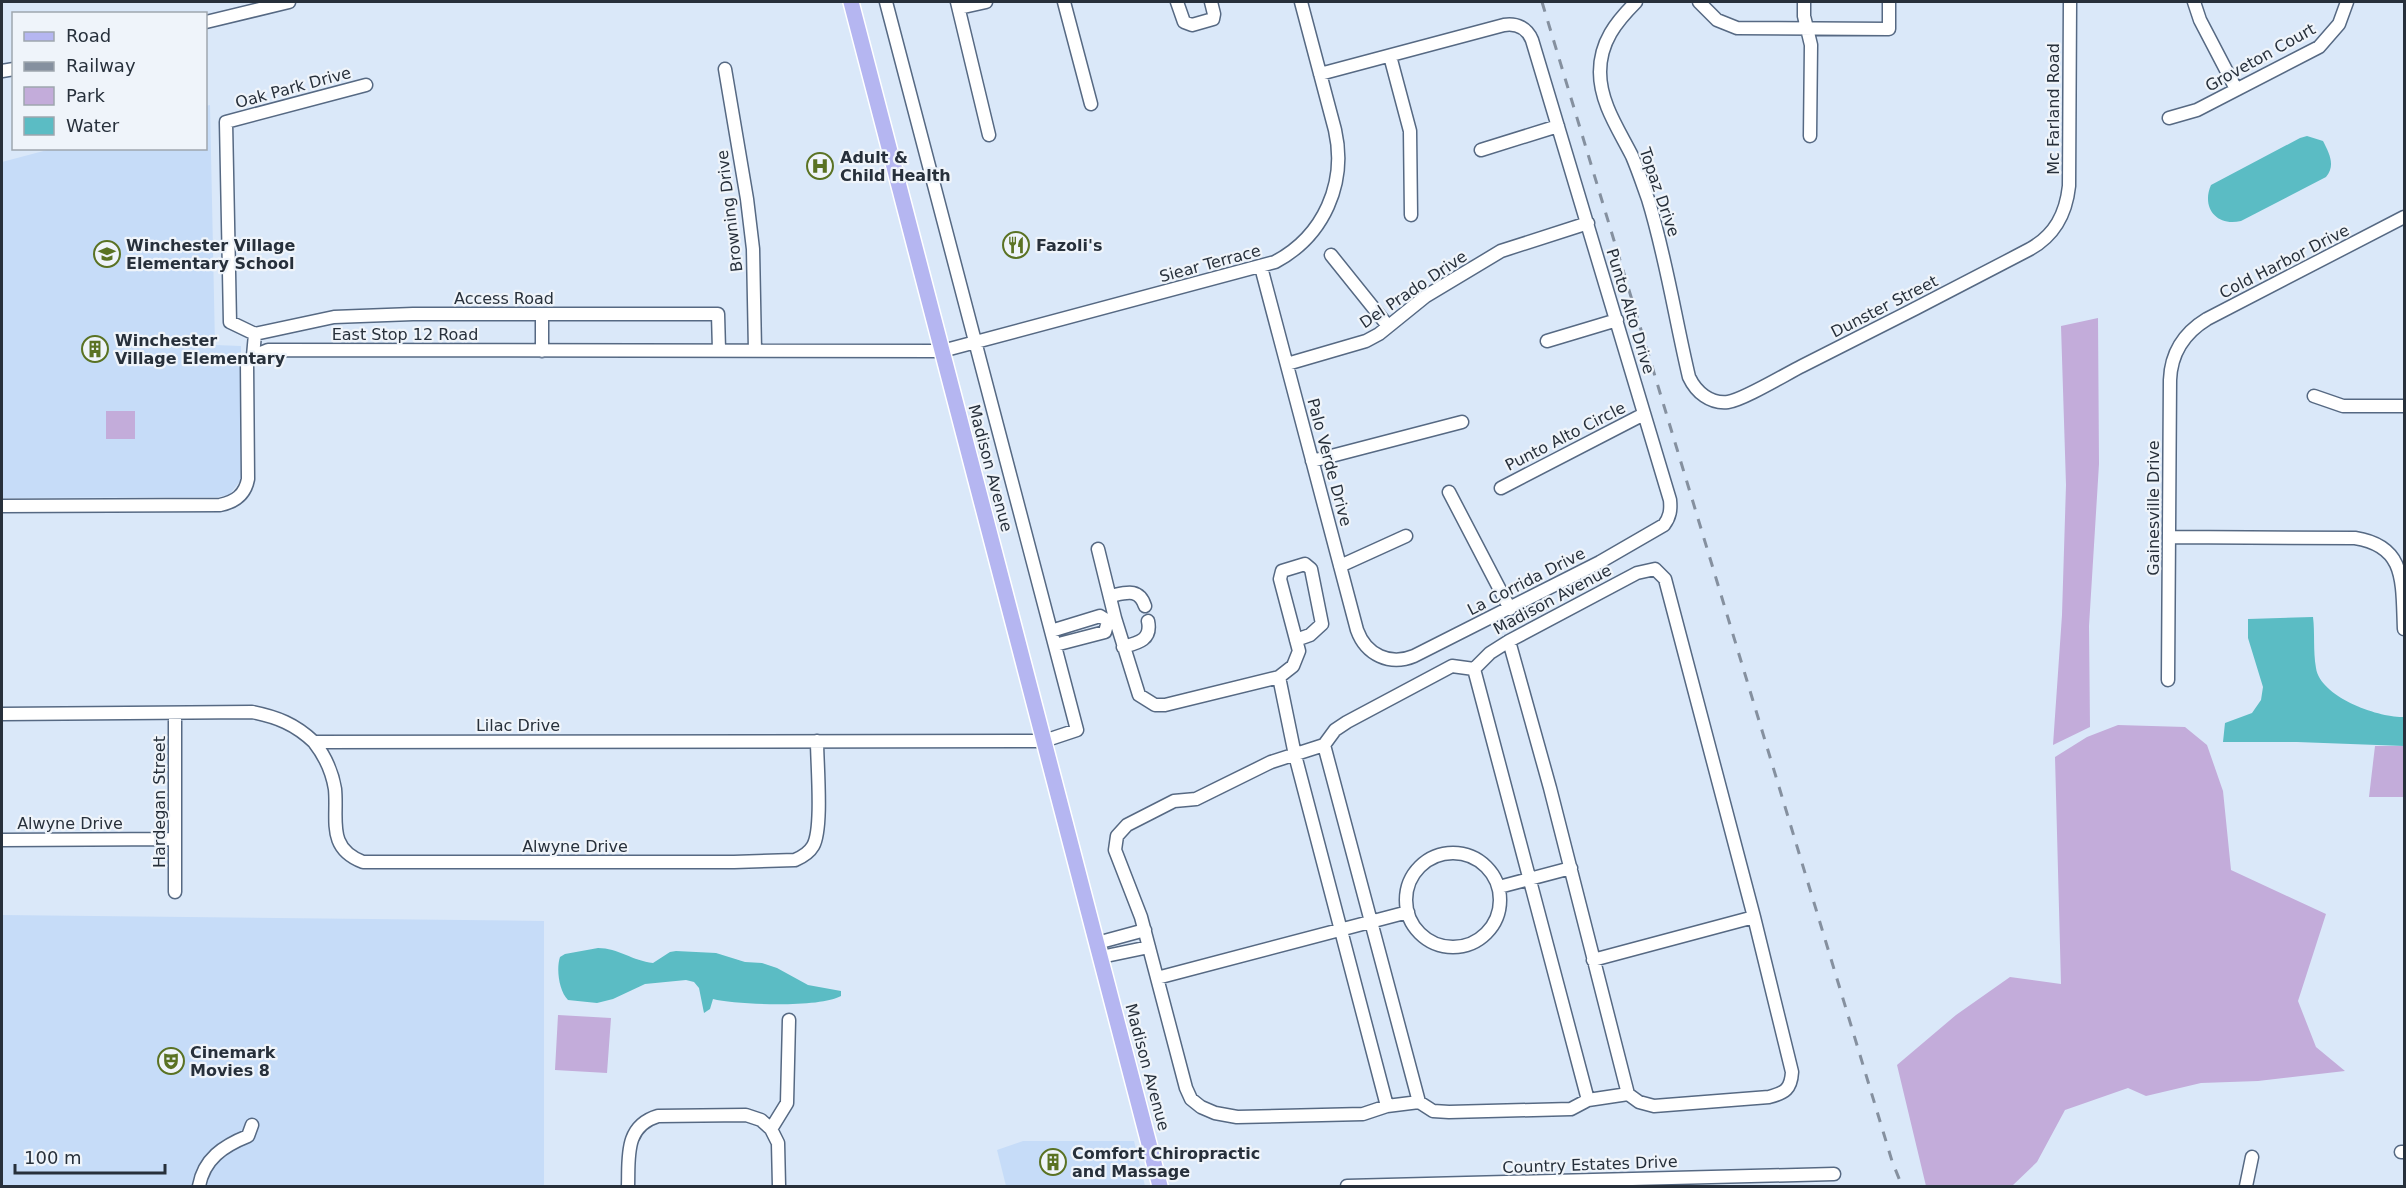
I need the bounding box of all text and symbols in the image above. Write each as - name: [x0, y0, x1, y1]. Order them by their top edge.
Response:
- legend: [12, 12, 207, 150]
- street label: Groveton Court: [2202, 19, 2319, 96]
- text: Road: [66, 25, 111, 46]
- street label: Mc Farland Road: [2044, 43, 2063, 175]
- text: Railway: [66, 55, 136, 76]
- street label: Oak Park Drive: [233, 63, 353, 112]
- text: Park: [66, 85, 105, 106]
- text: Water: [66, 115, 120, 136]
- street label: Topaz Drive: [1635, 144, 1684, 239]
- place label: Adult & Child Health: [840, 148, 951, 185]
- street label: Browning Drive: [713, 149, 746, 273]
- hospital icon: Adult & Child Health: [805, 151, 835, 181]
- street label: Cold Harbor Drive: [2216, 220, 2352, 302]
- restaurant icon: Fazoli's: [1001, 230, 1031, 260]
- place label: Winchester Village Elementary School: [126, 236, 296, 273]
- place label: Fazoli's: [1036, 236, 1102, 255]
- school or university icon: Winchester Village Elementary School: [92, 239, 122, 269]
- street label: Siear Terrace: [1157, 241, 1263, 286]
- street label: Punto Alto Drive: [1602, 246, 1659, 376]
- street label: Del Prado Drive: [1356, 247, 1470, 332]
- street label: Dunster Street: [1828, 271, 1941, 342]
- street label: Access Road: [454, 289, 554, 308]
- street label: East Stop 12 Road: [332, 325, 478, 344]
- place label: Winchester Village Elementary: [115, 331, 286, 368]
- building icon: Winchester Village Elementary: [80, 334, 110, 364]
- street label: Palo Verde Drive: [1303, 396, 1356, 528]
- street label: Punto Alto Circle: [1502, 398, 1628, 475]
- street label: Madison Avenue: [964, 402, 1017, 534]
- street label: Gainesville Drive: [2144, 440, 2163, 576]
- street label: La Corrida Drive: [1464, 544, 1588, 619]
- street label: Madison Avenue: [1490, 560, 1615, 639]
- street label: Lilac Drive: [476, 716, 560, 735]
- street label: Hardegan Street: [150, 736, 169, 868]
- street label: Alwyne Drive: [17, 814, 123, 833]
- street label: Alwyne Drive: [522, 837, 628, 856]
- street label: Madison Avenue: [1121, 1001, 1174, 1133]
- place label: Cinemark Movies 8: [190, 1043, 276, 1080]
- theatre icon: Cinemark Movies 8: [156, 1046, 186, 1076]
- scale bar: [15, 1137, 165, 1175]
- place label: Comfort Chiropractic and Massage: [1072, 1144, 1260, 1181]
- text: 100 m: [24, 1147, 82, 1168]
- building icon: Comfort Chiropractic and Massage: [1038, 1147, 1068, 1177]
- street label: Country Estates Drive: [1502, 1152, 1678, 1177]

